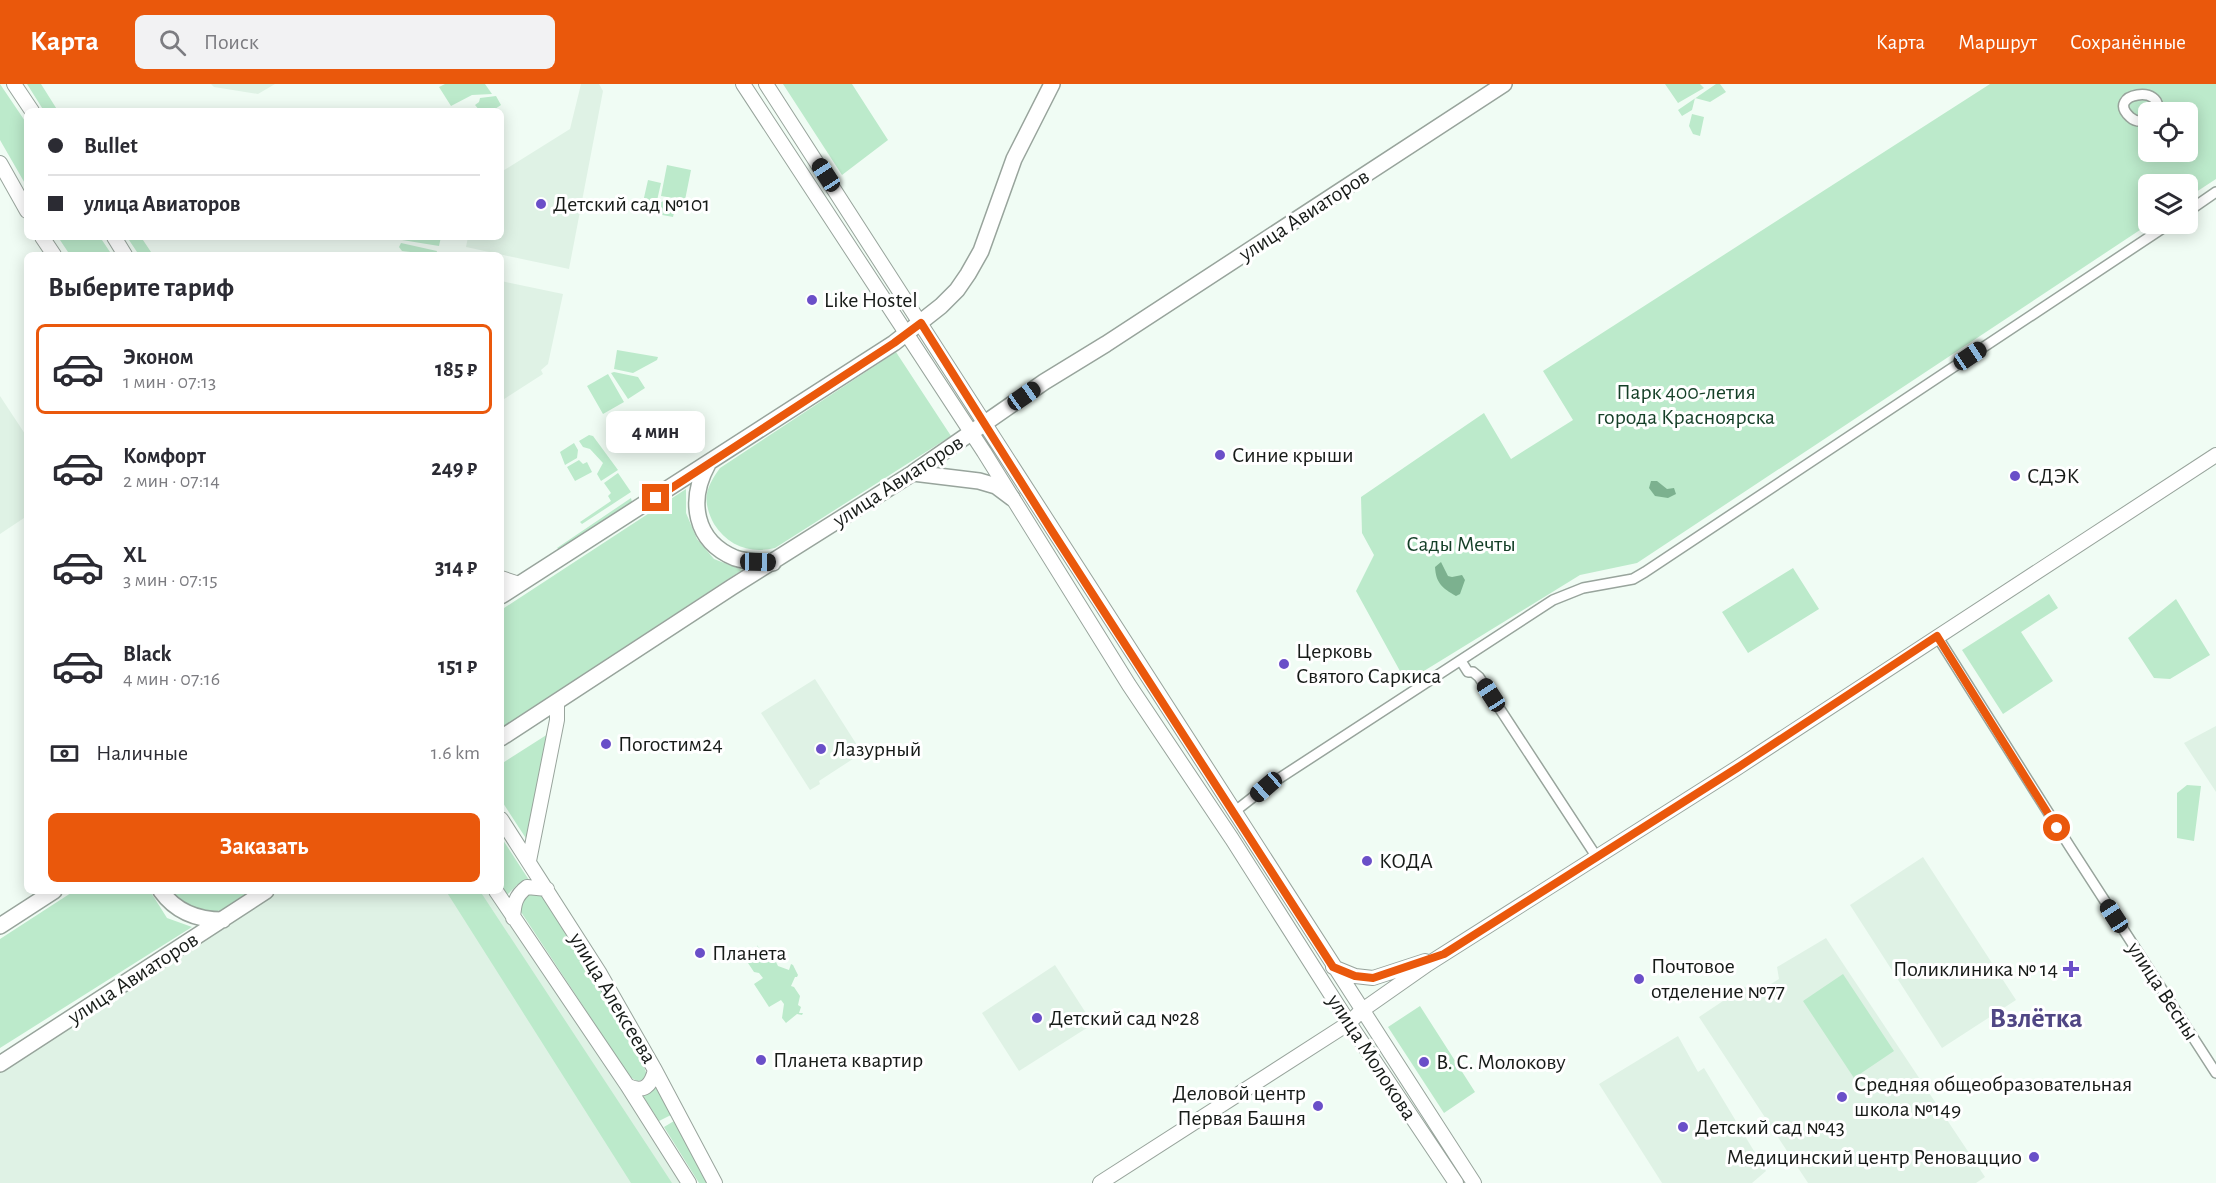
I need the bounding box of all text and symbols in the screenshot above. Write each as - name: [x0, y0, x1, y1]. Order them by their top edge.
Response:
- search box: [135, 15, 555, 69]
- icon: search: [156, 26, 189, 59]
- text: Карта: [30, 28, 99, 56]
- text: Поиск: [204, 31, 259, 53]
- text: Карта: [1876, 32, 1925, 53]
- text: Маршрут: [1958, 32, 2037, 53]
- text: Сохранённые: [2070, 32, 2186, 53]
- map controls: [2138, 102, 2198, 234]
- button: locate: [2138, 102, 2198, 162]
- text: Bullet: [84, 135, 138, 157]
- car: [809, 155, 843, 195]
- street label: улица Авиаторов: [1234, 165, 1373, 266]
- button: layers: [2138, 174, 2198, 234]
- text: улица Авиаторов: [84, 193, 241, 215]
- place label: Детский сад №101: [553, 193, 710, 215]
- marker: Детский сад №101: [534, 197, 548, 211]
- text: Выберите тариф: [48, 274, 234, 301]
- place label: Like Hostel: [824, 289, 918, 311]
- marker: Like Hostel: [805, 293, 819, 307]
- car: [1950, 338, 1990, 374]
- icon: car: [51, 342, 105, 396]
- text: Эконом: [123, 346, 194, 368]
- text: 185 ₽: [435, 358, 477, 380]
- text: 1 мин · 07:13: [123, 372, 216, 392]
- car: [1004, 378, 1044, 414]
- park label: Парк 400-летия города Красноярска: [1597, 381, 1775, 428]
- callout: 4 мин: [606, 411, 706, 453]
- text: 4 мин: [632, 422, 679, 442]
- street label: улица Авиаторов: [828, 431, 967, 532]
- icon: car: [51, 441, 105, 495]
- place label: Синие крыши: [1232, 444, 1354, 466]
- text: Комфорт: [123, 445, 206, 467]
- marker: Синие крыши: [1213, 448, 1227, 462]
- text: 249 ₽: [431, 457, 477, 479]
- place label: СДЭК: [2027, 465, 2079, 487]
- marker: СДЭК: [2008, 469, 2022, 483]
- text: 2 мин · 07:14: [123, 471, 220, 491]
- route end: [642, 484, 669, 511]
- park label: Сады Мечты: [1406, 533, 1516, 555]
- icon: car: [51, 540, 105, 594]
- text: XL: [123, 544, 146, 566]
- car: [740, 553, 776, 571]
- text: 314 ₽: [435, 556, 477, 578]
- text: 3 мин · 07:15: [123, 570, 218, 590]
- icon: car: [51, 639, 105, 693]
- place label: Церковь Святого Саркиса: [1296, 640, 1441, 687]
- text: Black: [123, 643, 171, 665]
- text: 151 ₽: [438, 655, 477, 677]
- marker: Церковь Святого Саркиса: [1277, 657, 1291, 671]
- text: 4 мин · 07:16: [123, 669, 220, 689]
- car: [1474, 675, 1508, 715]
- place label: Погостим24: [618, 733, 723, 755]
- icon: cash: [48, 737, 81, 770]
- marker: Погостим24: [599, 737, 613, 751]
- place label: Лазурный: [833, 738, 921, 760]
- text: Наличные: [96, 742, 188, 764]
- marker: Лазурный: [814, 742, 828, 756]
- text: 1.6 km: [431, 743, 480, 763]
- car: [1247, 768, 1285, 806]
- button: Заказать: [48, 813, 480, 882]
- route start: [2043, 814, 2070, 841]
- place label: КОДА: [1379, 850, 1433, 872]
- marker: КОДА: [1360, 854, 1374, 868]
- car: [2097, 896, 2131, 936]
- street label: улица Авиаторов: [63, 928, 202, 1029]
- street label: улица Алексеева: [565, 928, 661, 1067]
- street label: улица Весны: [2123, 937, 2203, 1044]
- place label: Планета: [712, 942, 787, 964]
- marker: Планета: [693, 946, 707, 960]
- place label: Почтовое отделение №77: [1651, 955, 1785, 1002]
- place label: Поликлиника № 14: [1893, 958, 2058, 980]
- marker: Поликлиника № 14: [2062, 960, 2080, 978]
- marker: Почтовое отделение №77: [1632, 972, 1646, 986]
- street label: улица Молокова: [1323, 989, 1421, 1124]
- district label: Взлётка: [1990, 1005, 2082, 1033]
- place label: Детский сад №28: [1049, 1007, 1200, 1029]
- marker: Детский сад №28: [1030, 1011, 1044, 1025]
- place label: Планета квартир: [773, 1049, 923, 1071]
- place label: В. С. Молокову: [1436, 1051, 1566, 1073]
- marker: Планета квартир: [754, 1053, 768, 1067]
- marker: В. С. Молокову: [1417, 1055, 1431, 1069]
- place label: Средняя общеобразовательная школа №149: [1854, 1073, 2132, 1120]
- place label: Деловой центр Первая Башня: [1172, 1082, 1306, 1129]
- marker: Средняя общеобразовательная школа №149: [1835, 1090, 1849, 1104]
- marker: Деловой центр Первая Башня: [1311, 1099, 1325, 1113]
- place label: Детский сад №43: [1695, 1116, 1845, 1138]
- marker: Детский сад №43: [1676, 1120, 1690, 1134]
- place label: Медицинский центр Реноваццио: [1727, 1146, 2022, 1168]
- marker: Медицинский центр Реноваццио: [2027, 1150, 2041, 1164]

